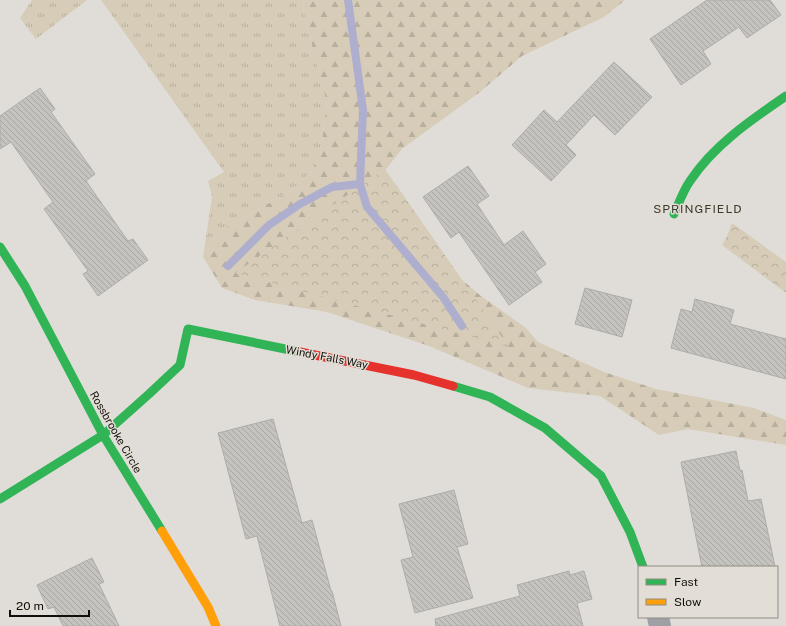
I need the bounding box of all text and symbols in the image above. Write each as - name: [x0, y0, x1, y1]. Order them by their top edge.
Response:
- district label: SPRINGFIELD: [653, 202, 743, 216]
- street label: Windy Falls Way: [285, 343, 369, 371]
- street label: Rossbrooke Circle: [88, 389, 144, 475]
- legend: [638, 566, 778, 618]
- text: Fast: [674, 575, 699, 589]
- scale bar: [10, 592, 89, 618]
- text: Slow: [674, 595, 702, 609]
- text: 20 m: [16, 599, 44, 613]

